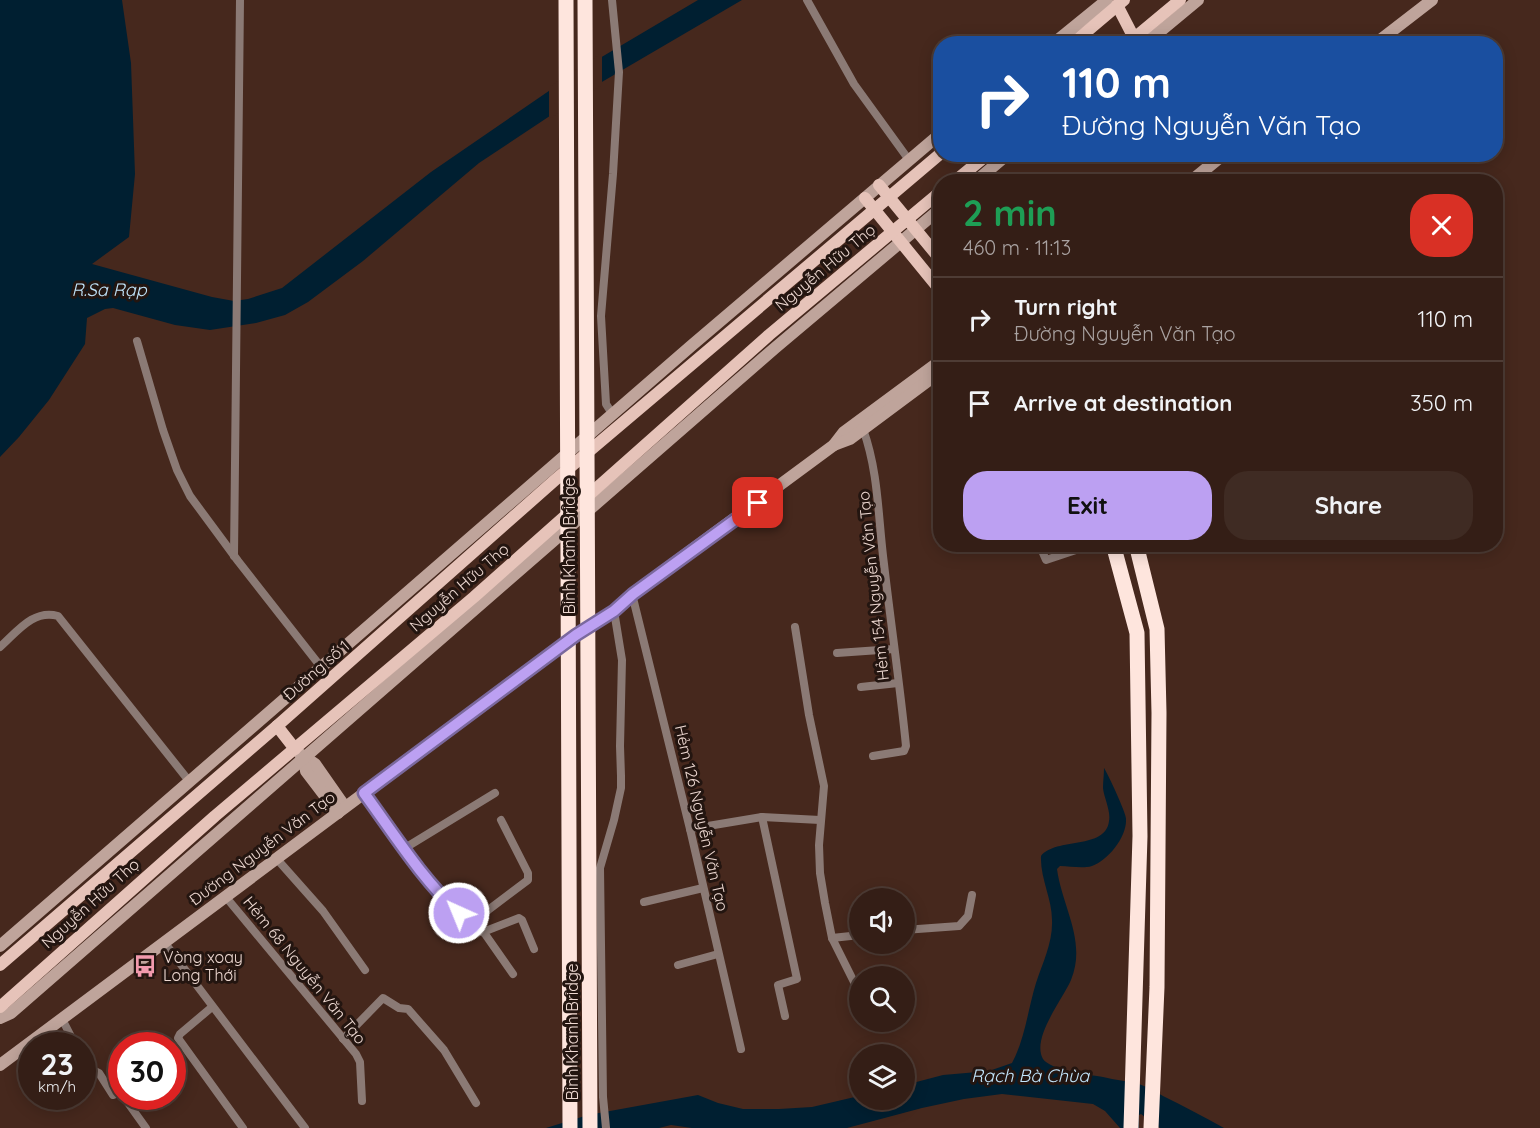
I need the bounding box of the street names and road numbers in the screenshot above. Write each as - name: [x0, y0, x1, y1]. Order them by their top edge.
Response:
- street label: Nguyễn Hữu Thọ: [771, 219, 879, 315]
- street label: Binh Khanh Bridge: [559, 477, 579, 615]
- street label: Hẻm 154 Nguyễn Văn Tạo: [853, 490, 893, 682]
- street label: Nguyễn Hữu Thọ: [405, 539, 513, 635]
- street label: Đường số 1: [279, 636, 353, 704]
- street label: Hẻm 126 Nguyễn Văn Tạo: [671, 723, 733, 913]
- street label: Đường Nguyễn Văn Tạo: [185, 787, 339, 909]
- street label: Nguyễn Hữu Thọ: [37, 854, 143, 952]
- street label: Hẻm 68 Nguyễn Văn Tạo: [239, 892, 371, 1048]
- street label: Binh Khanh Bridge: [562, 963, 582, 1101]

